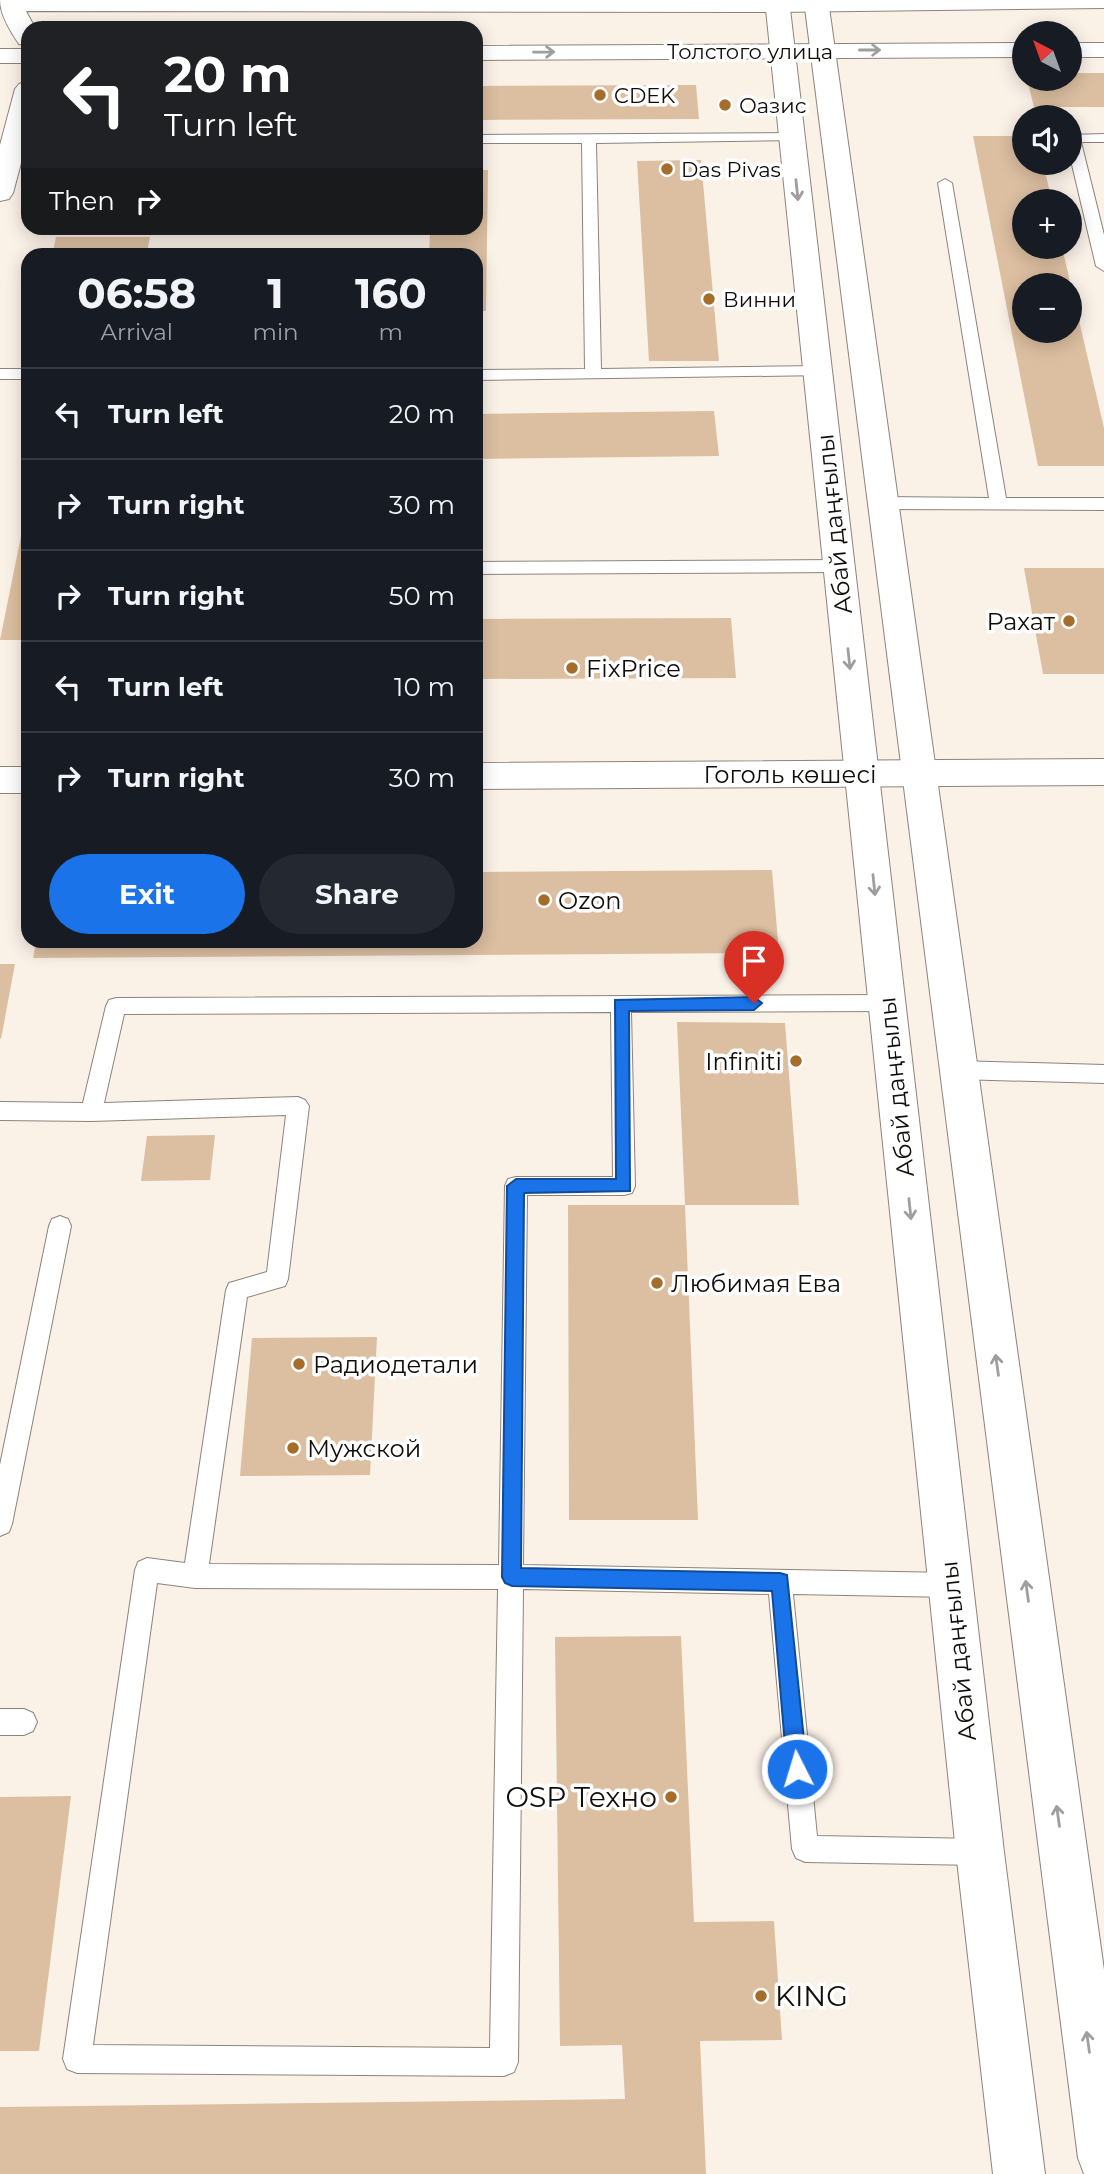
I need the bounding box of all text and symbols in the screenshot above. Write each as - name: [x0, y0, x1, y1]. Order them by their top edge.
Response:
- north arrow: [1012, 21, 1082, 91]
- map controls: [1012, 21, 1082, 343]
- street label: Толстого улица: [667, 39, 833, 64]
- one-way arrow: [858, 43, 881, 57]
- text: 20 m: [164, 45, 291, 104]
- one-way arrow: [532, 45, 555, 59]
- icon: left: [49, 49, 140, 140]
- place label: CDEK: [614, 83, 675, 108]
- marker: CDEK: [592, 87, 608, 103]
- place label: Оазис: [739, 93, 807, 118]
- marker: Оазис: [717, 97, 733, 113]
- text: Turn left: [164, 105, 298, 144]
- button: sound: [1012, 105, 1082, 175]
- place label: Das Pivas: [681, 157, 781, 182]
- marker: Das Pivas: [659, 161, 675, 177]
- one-way arrow: [791, 178, 804, 200]
- icon: right: [129, 182, 167, 220]
- text: Then: [49, 185, 115, 217]
- button: +: [1012, 189, 1082, 259]
- text: 06:58: [77, 267, 196, 319]
- text: 1: [267, 267, 284, 319]
- text: 160: [355, 267, 427, 319]
- button: −: [1012, 273, 1082, 343]
- place label: Винни: [723, 287, 796, 312]
- marker: Винни: [701, 291, 717, 307]
- text: Arrival: [100, 318, 173, 346]
- text: min: [253, 318, 299, 346]
- text: m: [379, 318, 403, 346]
- icon: left: [49, 395, 87, 433]
- text: Turn left: [108, 398, 224, 430]
- text: 20 m: [389, 398, 455, 430]
- street label: Абай даңғылы: [810, 432, 858, 616]
- icon: right: [49, 486, 87, 524]
- text: Turn right: [108, 489, 244, 521]
- text: 30 m: [389, 489, 455, 521]
- icon: right: [49, 577, 87, 615]
- text: Turn right: [108, 580, 244, 612]
- text: 50 m: [389, 580, 455, 612]
- place label: Рахат: [987, 607, 1056, 636]
- marker: Рахат: [1061, 613, 1077, 629]
- one-way arrow: [843, 647, 856, 670]
- place label: FixPrice: [586, 654, 681, 683]
- marker: FixPrice: [564, 660, 580, 676]
- icon: left: [49, 668, 87, 706]
- text: Turn left: [108, 671, 224, 703]
- text: 10 m: [394, 671, 455, 703]
- icon: right: [49, 759, 87, 797]
- street label: Гоголь көшесі: [703, 760, 877, 789]
- text: Turn right: [108, 762, 244, 794]
- text: 30 m: [389, 762, 455, 794]
- button: Exit: [49, 854, 245, 934]
- button: Share: [259, 854, 455, 934]
- one-way arrow: [868, 874, 881, 896]
- place label: Ozon: [558, 886, 621, 915]
- marker: Ozon: [536, 892, 552, 908]
- pin: [724, 931, 784, 1003]
- icon: arrive: [735, 942, 773, 980]
- street label: Абай даңғылы: [872, 995, 920, 1179]
- place label: Infiniti: [705, 1047, 782, 1076]
- marker: Infiniti: [788, 1053, 804, 1069]
- one-way arrow: [903, 1197, 916, 1220]
- place label: Любимая Ева: [671, 1269, 841, 1298]
- marker: Любимая Ева: [649, 1275, 665, 1291]
- place label: Радиодетали: [313, 1350, 478, 1379]
- one-way arrow: [990, 1354, 1003, 1377]
- marker: Радиодетали: [291, 1356, 307, 1372]
- place label: Мужской: [307, 1434, 421, 1463]
- marker: Мужской: [285, 1440, 301, 1456]
- street label: Абай даңғылы: [934, 1559, 982, 1743]
- one-way arrow: [1020, 1580, 1033, 1603]
- position arrow: [760, 1732, 834, 1806]
- place label: OSP Техно: [506, 1780, 657, 1814]
- marker: OSP Техно: [663, 1789, 679, 1805]
- one-way arrow: [1051, 1805, 1064, 1828]
- place label: KING: [775, 1979, 848, 2013]
- marker: KING: [753, 1988, 769, 2004]
- one-way arrow: [1082, 2031, 1095, 2054]

